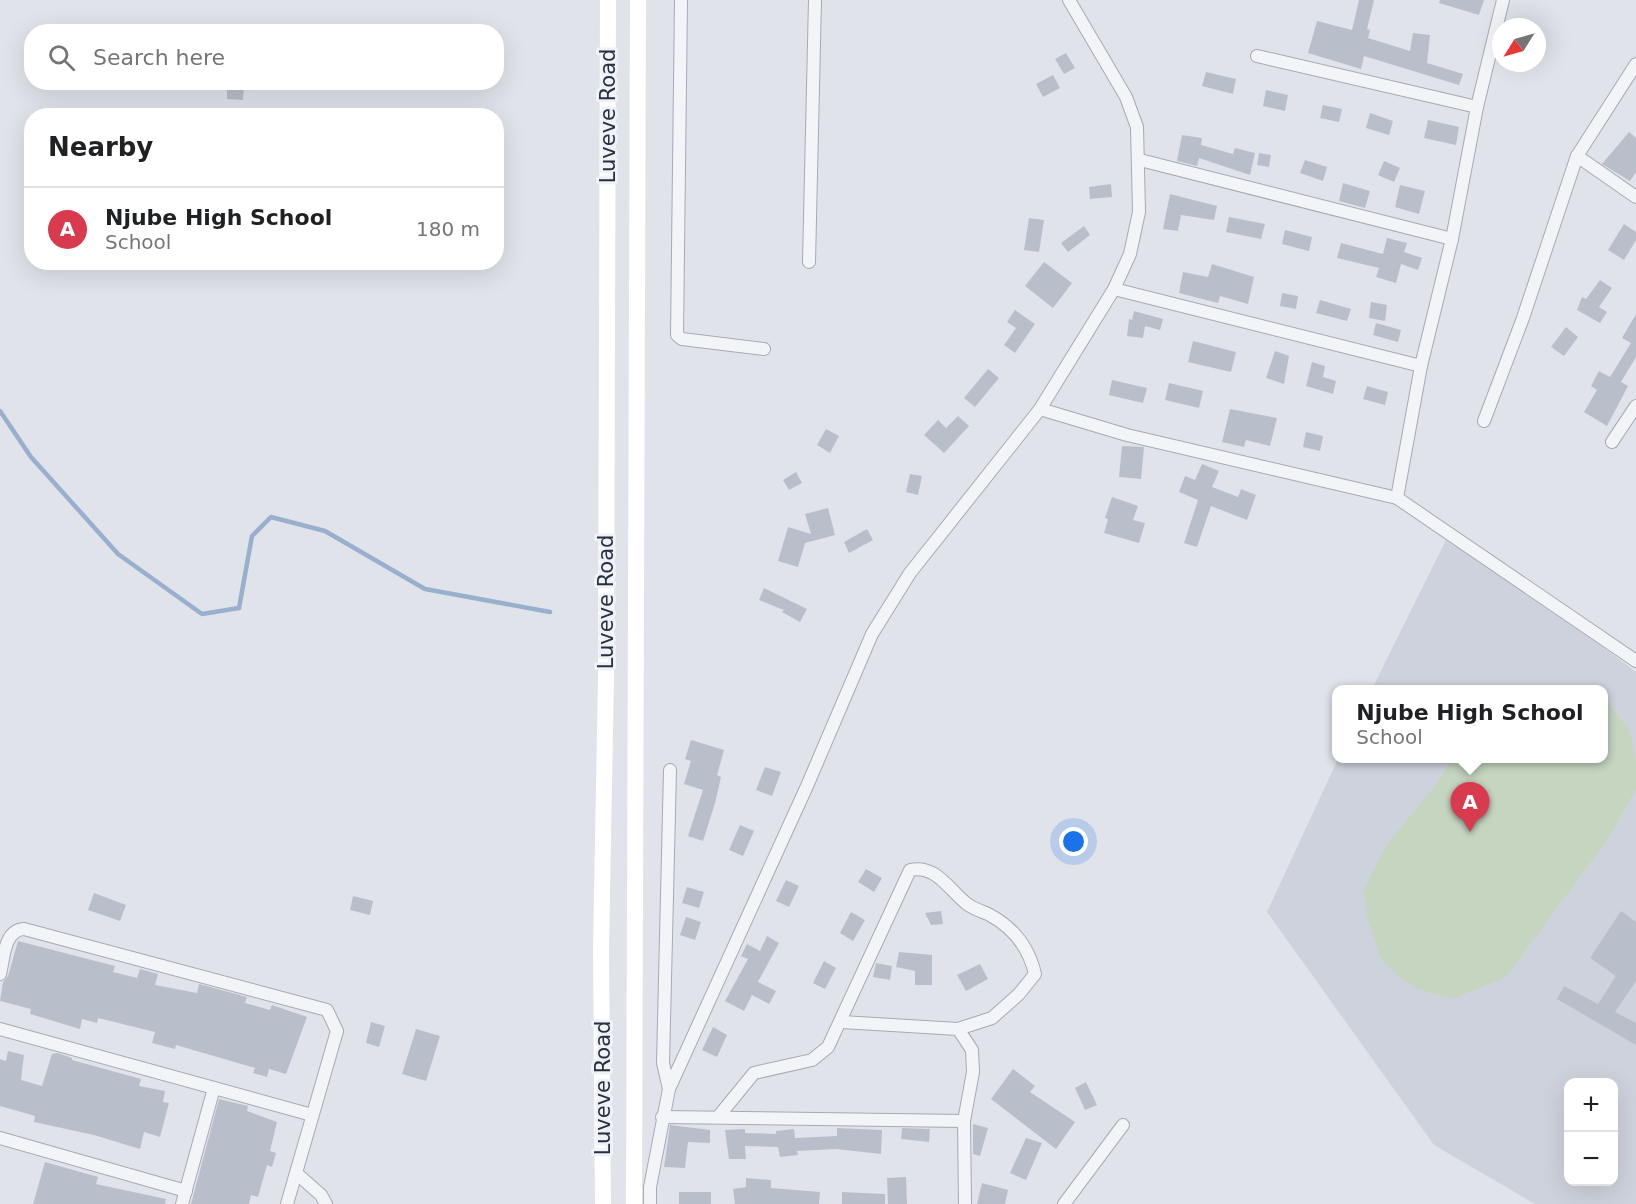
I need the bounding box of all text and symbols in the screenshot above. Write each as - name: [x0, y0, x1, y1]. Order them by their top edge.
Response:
- north arrow: [1492, 18, 1546, 72]
- search box: [24, 24, 504, 90]
- icon: search: [45, 41, 78, 74]
- text: Search here: [93, 45, 225, 70]
- street label: Luveve Road: [596, 49, 620, 183]
- text: Nearby: [48, 132, 153, 162]
- text: Njube High School: [105, 205, 332, 230]
- text: A: [60, 217, 75, 241]
- text: 180 m: [416, 217, 480, 241]
- text: School: [105, 230, 171, 254]
- street label: Luveve Road: [594, 535, 618, 669]
- popup: [1332, 685, 1608, 763]
- text: Njube High School: [1356, 700, 1584, 725]
- text: School: [1356, 725, 1423, 749]
- pin: A: [1450, 782, 1490, 832]
- your location: [1059, 827, 1088, 856]
- street label: Luveve Road: [591, 1021, 615, 1155]
- map controls: [1564, 1078, 1618, 1186]
- button: +: [1564, 1078, 1618, 1132]
- button: −: [1564, 1132, 1618, 1186]

